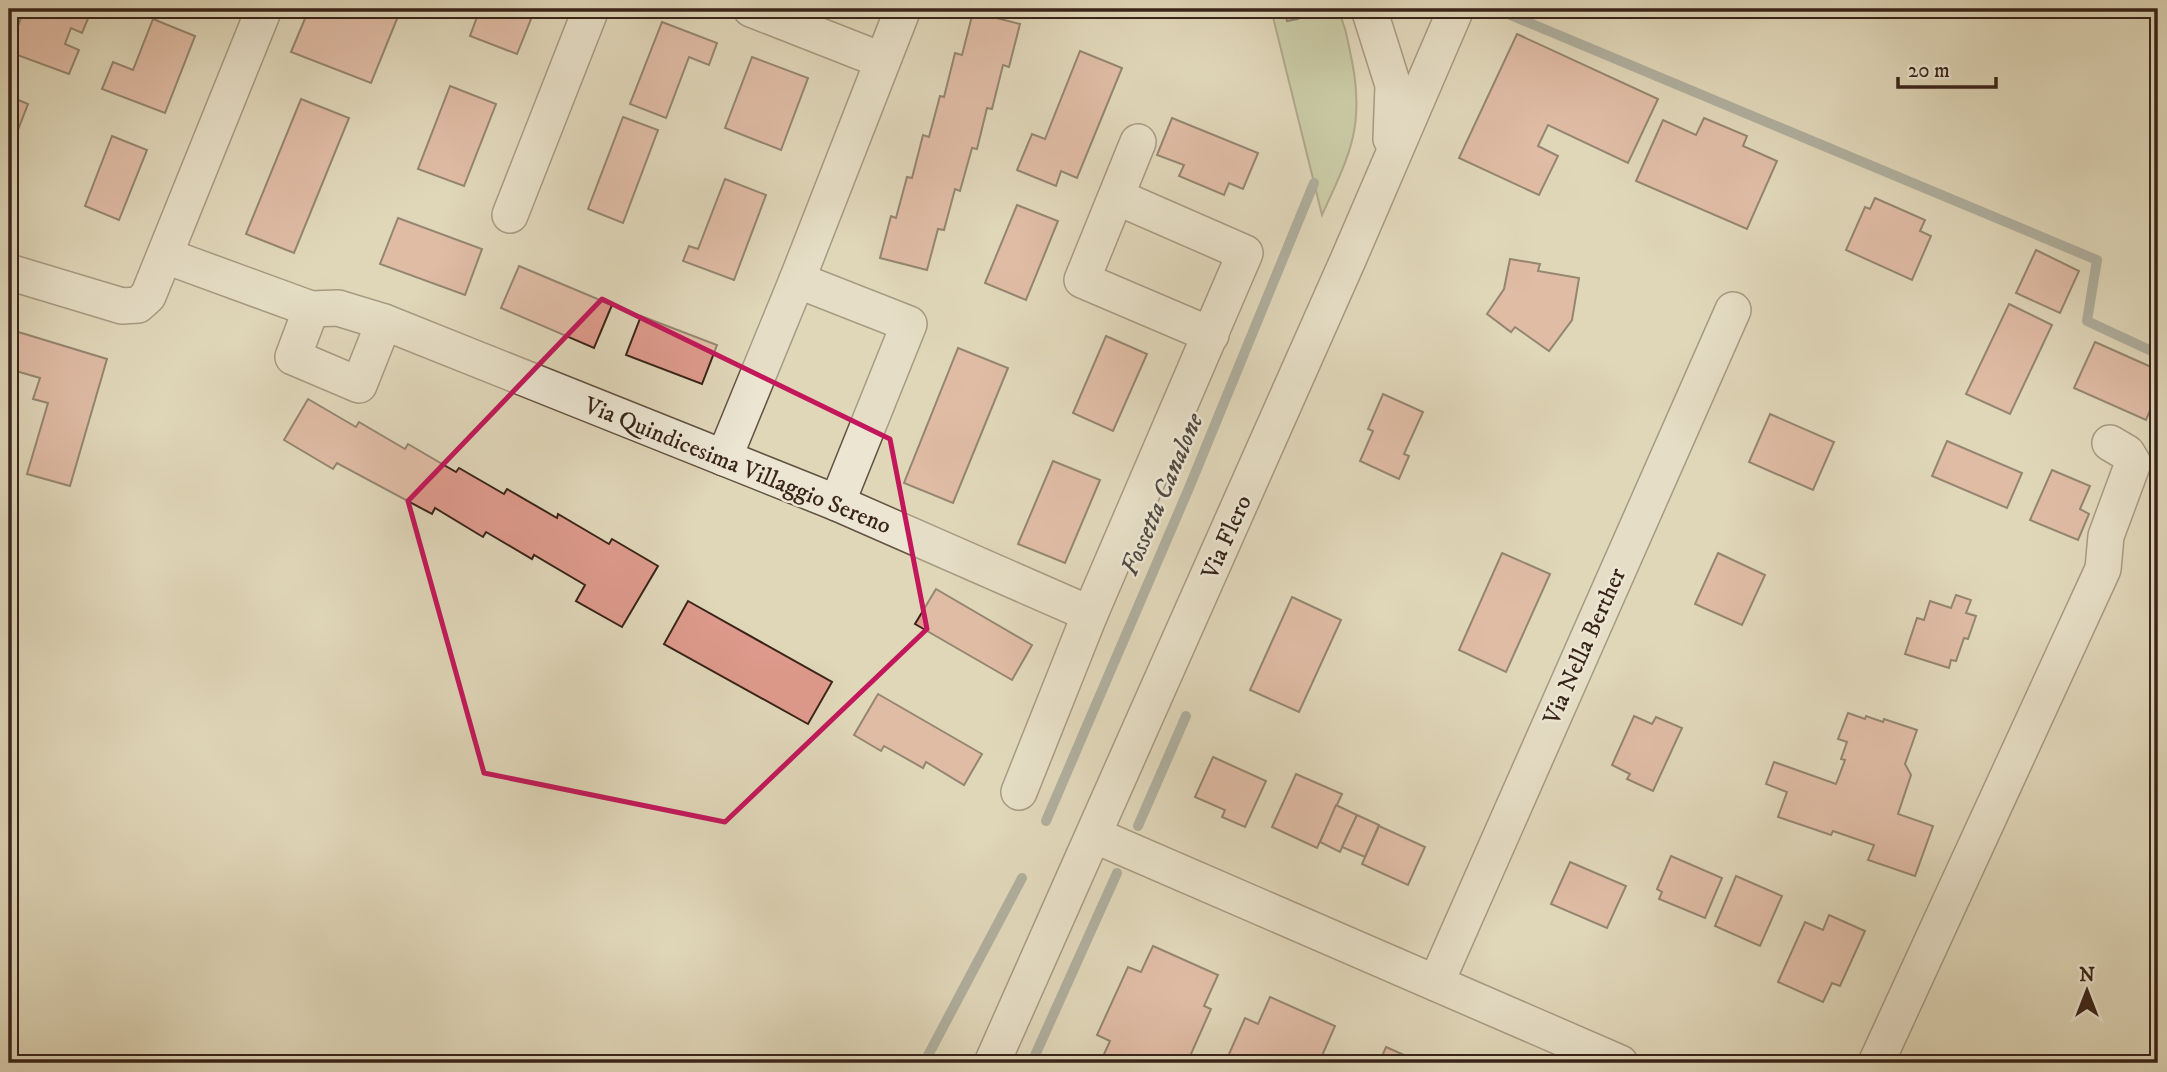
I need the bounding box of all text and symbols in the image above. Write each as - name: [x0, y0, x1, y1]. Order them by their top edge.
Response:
- scale bar: [1898, 46, 1996, 90]
- text: 20 m: [1908, 58, 1950, 84]
- street label: Via Quindicesima Villaggio Sereno: [579, 390, 895, 541]
- water label: Fossetta Canalone: [1113, 407, 1212, 581]
- street label: Via Flero: [1195, 491, 1259, 585]
- street label: Via Nella Berther: [1537, 563, 1633, 730]
- north arrow: [2052, 956, 2122, 1026]
- text: N: [2079, 964, 2095, 987]

